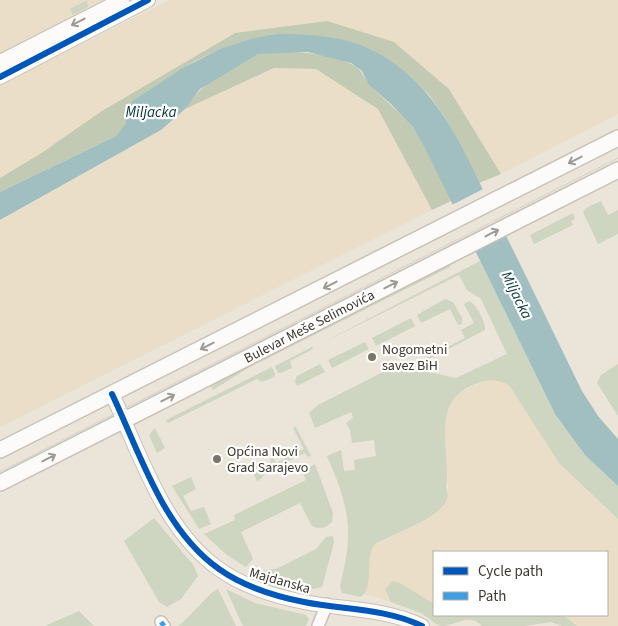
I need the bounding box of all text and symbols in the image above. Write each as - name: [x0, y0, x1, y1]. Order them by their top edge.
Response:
- one-way arrow: [71, 17, 86, 27]
- water label: Miljacka: [126, 102, 176, 123]
- one-way arrow: [567, 155, 582, 165]
- one-way arrow: [484, 228, 499, 237]
- water label: Miljacka: [496, 268, 537, 323]
- one-way arrow: [322, 280, 337, 290]
- one-way arrow: [383, 280, 398, 289]
- street label: Bulevar Meše Selimovića: [241, 285, 378, 368]
- place label: Nogometni savez BiH: [382, 340, 447, 376]
- one-way arrow: [200, 342, 215, 351]
- marker: Nogometni savez BiH: [366, 351, 378, 363]
- one-way arrow: [160, 393, 175, 402]
- place label: Općina Novi Grad Sarajevo: [227, 442, 308, 478]
- one-way arrow: [41, 453, 56, 462]
- marker: Općina Novi Grad Sarajevo: [211, 453, 223, 465]
- legend: [433, 551, 608, 616]
- text: Cycle path: [478, 561, 543, 582]
- street label: Majdanska: [247, 563, 313, 599]
- text: Path: [478, 586, 506, 607]

